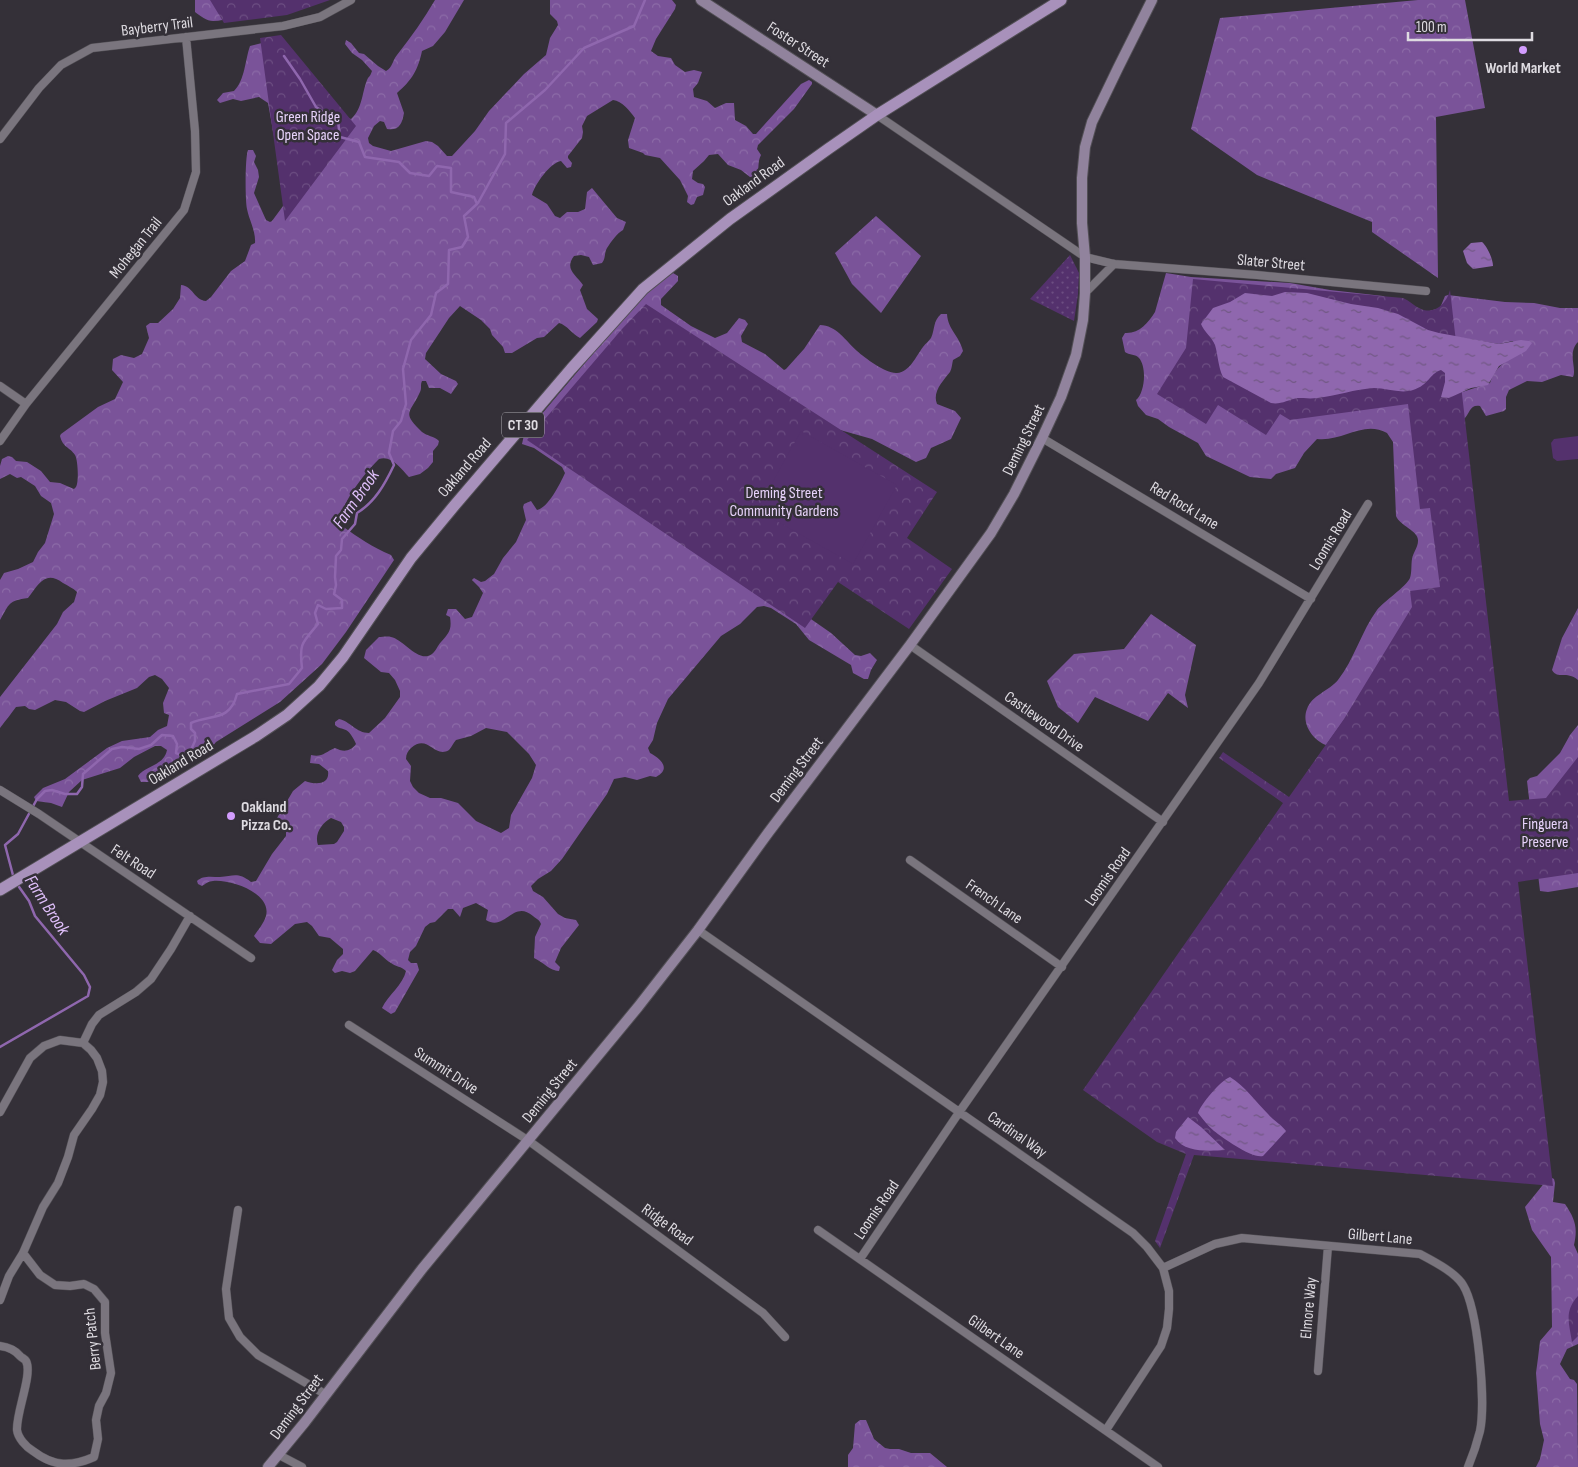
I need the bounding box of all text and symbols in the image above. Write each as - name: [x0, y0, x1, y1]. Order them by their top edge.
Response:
- scale bar: [1408, 10, 1532, 42]
- street label: Bayberry Trail: [120, 13, 194, 41]
- street label: Foster Street: [763, 18, 833, 72]
- text: 100 m: [1416, 18, 1447, 37]
- marker: World Market: [1517, 44, 1529, 56]
- place label: World Market: [1485, 59, 1561, 78]
- park label: Green Ridge Open Space: [276, 108, 340, 145]
- street label: Oakland Road: [719, 153, 789, 211]
- street label: Mohegan Trail: [106, 214, 166, 282]
- street label: Slater Street: [1236, 251, 1306, 275]
- street label: Deming Street: [999, 401, 1049, 479]
- road number: CT 30: [502, 412, 544, 438]
- street label: Oakland Road: [434, 435, 496, 501]
- water label: Farm Brook: [328, 465, 385, 532]
- street label: Red Rock Lane: [1146, 478, 1222, 534]
- park label: Deming Street Community Gardens: [729, 484, 839, 521]
- street label: Loomis Road: [1306, 506, 1356, 574]
- street label: Castlewood Drive: [1000, 688, 1088, 756]
- street label: Deming Street: [766, 733, 828, 807]
- street label: Oakland Road: [145, 736, 217, 790]
- place label: Oakland Pizza Co.: [241, 798, 291, 835]
- marker: Oakland Pizza Co.: [225, 810, 237, 822]
- park label: Finguera Preserve: [1522, 815, 1568, 852]
- street label: Felt Road: [107, 841, 159, 883]
- street label: Loomis Road: [1081, 844, 1135, 910]
- water label: Farm Brook: [20, 871, 75, 940]
- street label: French Lane: [962, 876, 1026, 928]
- street label: Summit Drive: [410, 1043, 482, 1099]
- street label: Deming Street: [518, 1055, 582, 1127]
- street label: Cardinal Way: [984, 1108, 1050, 1162]
- street label: Loomis Road: [850, 1177, 904, 1243]
- street label: Ridge Road: [638, 1200, 696, 1250]
- street label: Gilbert Lane: [1347, 1225, 1413, 1249]
- street label: Elmore Way: [1297, 1276, 1321, 1340]
- street label: Berry Patch: [80, 1307, 106, 1371]
- street label: Gilbert Lane: [964, 1311, 1028, 1363]
- street label: Deming Street: [266, 1370, 328, 1444]

